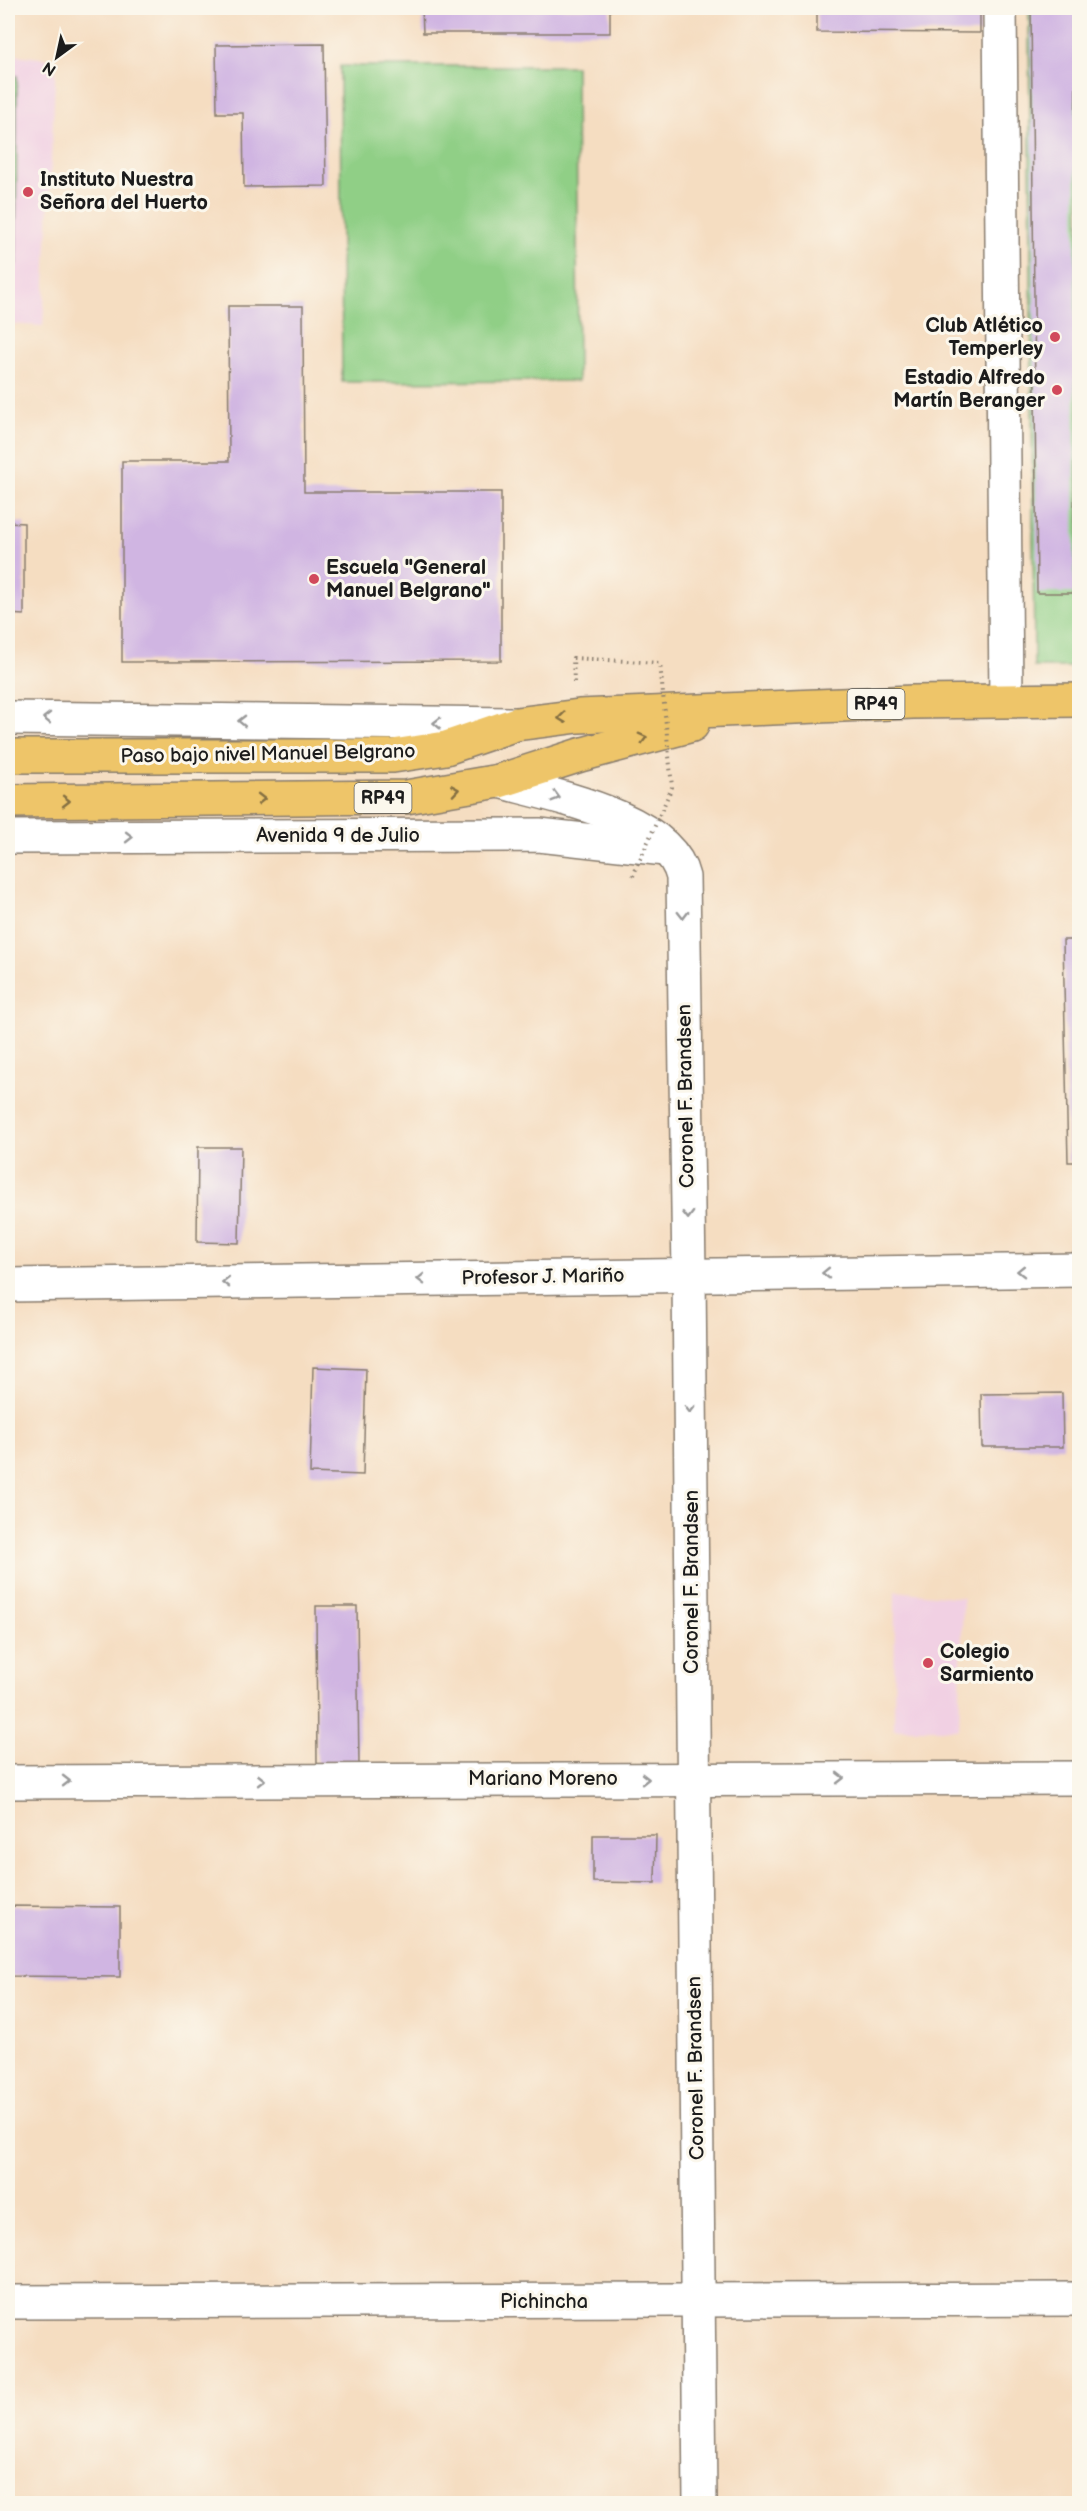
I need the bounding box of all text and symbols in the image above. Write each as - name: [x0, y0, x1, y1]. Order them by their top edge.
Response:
- north arrow: [27, 27, 87, 87]
- text: N: [39, 57, 60, 80]
- place label: Instituto Nuestra Señora del Huerto: [40, 168, 208, 215]
- marker: Instituto Nuestra Señora del Huerto: [21, 185, 35, 199]
- place label: Club Atlético Temperley: [926, 314, 1044, 361]
- marker: Club Atlético Temperley: [1048, 330, 1062, 344]
- place label: Estadio Alfredo Martín Beranger: [893, 366, 1046, 413]
- marker: Estadio Alfredo Martín Beranger: [1050, 383, 1064, 397]
- place label: Escuela "General Manuel Belgrano": [326, 556, 491, 603]
- marker: Escuela "General Manuel Belgrano": [307, 572, 321, 586]
- road number: RP49: [848, 689, 904, 719]
- one-way arrow: [557, 711, 566, 724]
- one-way arrow: [42, 712, 51, 724]
- one-way arrow: [237, 714, 246, 727]
- one-way arrow: [432, 717, 441, 729]
- one-way arrow: [637, 733, 648, 745]
- street label: Paso bajo nivel Manuel Belgrano: [120, 739, 416, 769]
- road number: RP49: [354, 783, 412, 813]
- one-way arrow: [450, 784, 460, 797]
- one-way arrow: [550, 790, 560, 802]
- one-way arrow: [256, 793, 265, 805]
- one-way arrow: [61, 795, 70, 807]
- street label: Avenida 9 de Julio: [256, 824, 420, 848]
- one-way arrow: [124, 831, 133, 843]
- one-way arrow: [677, 910, 689, 919]
- street label: Coronel F. Brandsen: [672, 1004, 700, 1188]
- one-way arrow: [682, 1210, 694, 1219]
- street label: Profesor J. Mariño: [461, 1264, 625, 1290]
- one-way arrow: [1017, 1264, 1026, 1277]
- one-way arrow: [822, 1267, 831, 1279]
- one-way arrow: [417, 1272, 426, 1285]
- one-way arrow: [222, 1275, 231, 1288]
- one-way arrow: [684, 1405, 696, 1414]
- street label: Coronel F. Brandsen: [680, 1490, 704, 1674]
- place label: Colegio Sarmiento: [940, 1640, 1034, 1687]
- marker: Colegio Sarmiento: [921, 1656, 935, 1670]
- street label: Mariano Moreno: [468, 1767, 618, 1791]
- one-way arrow: [835, 1772, 844, 1784]
- one-way arrow: [640, 1773, 649, 1785]
- one-way arrow: [256, 1774, 265, 1786]
- one-way arrow: [61, 1775, 70, 1787]
- street label: Coronel F. Brandsen: [682, 1976, 710, 2160]
- street label: Pichincha: [500, 2290, 588, 2314]

